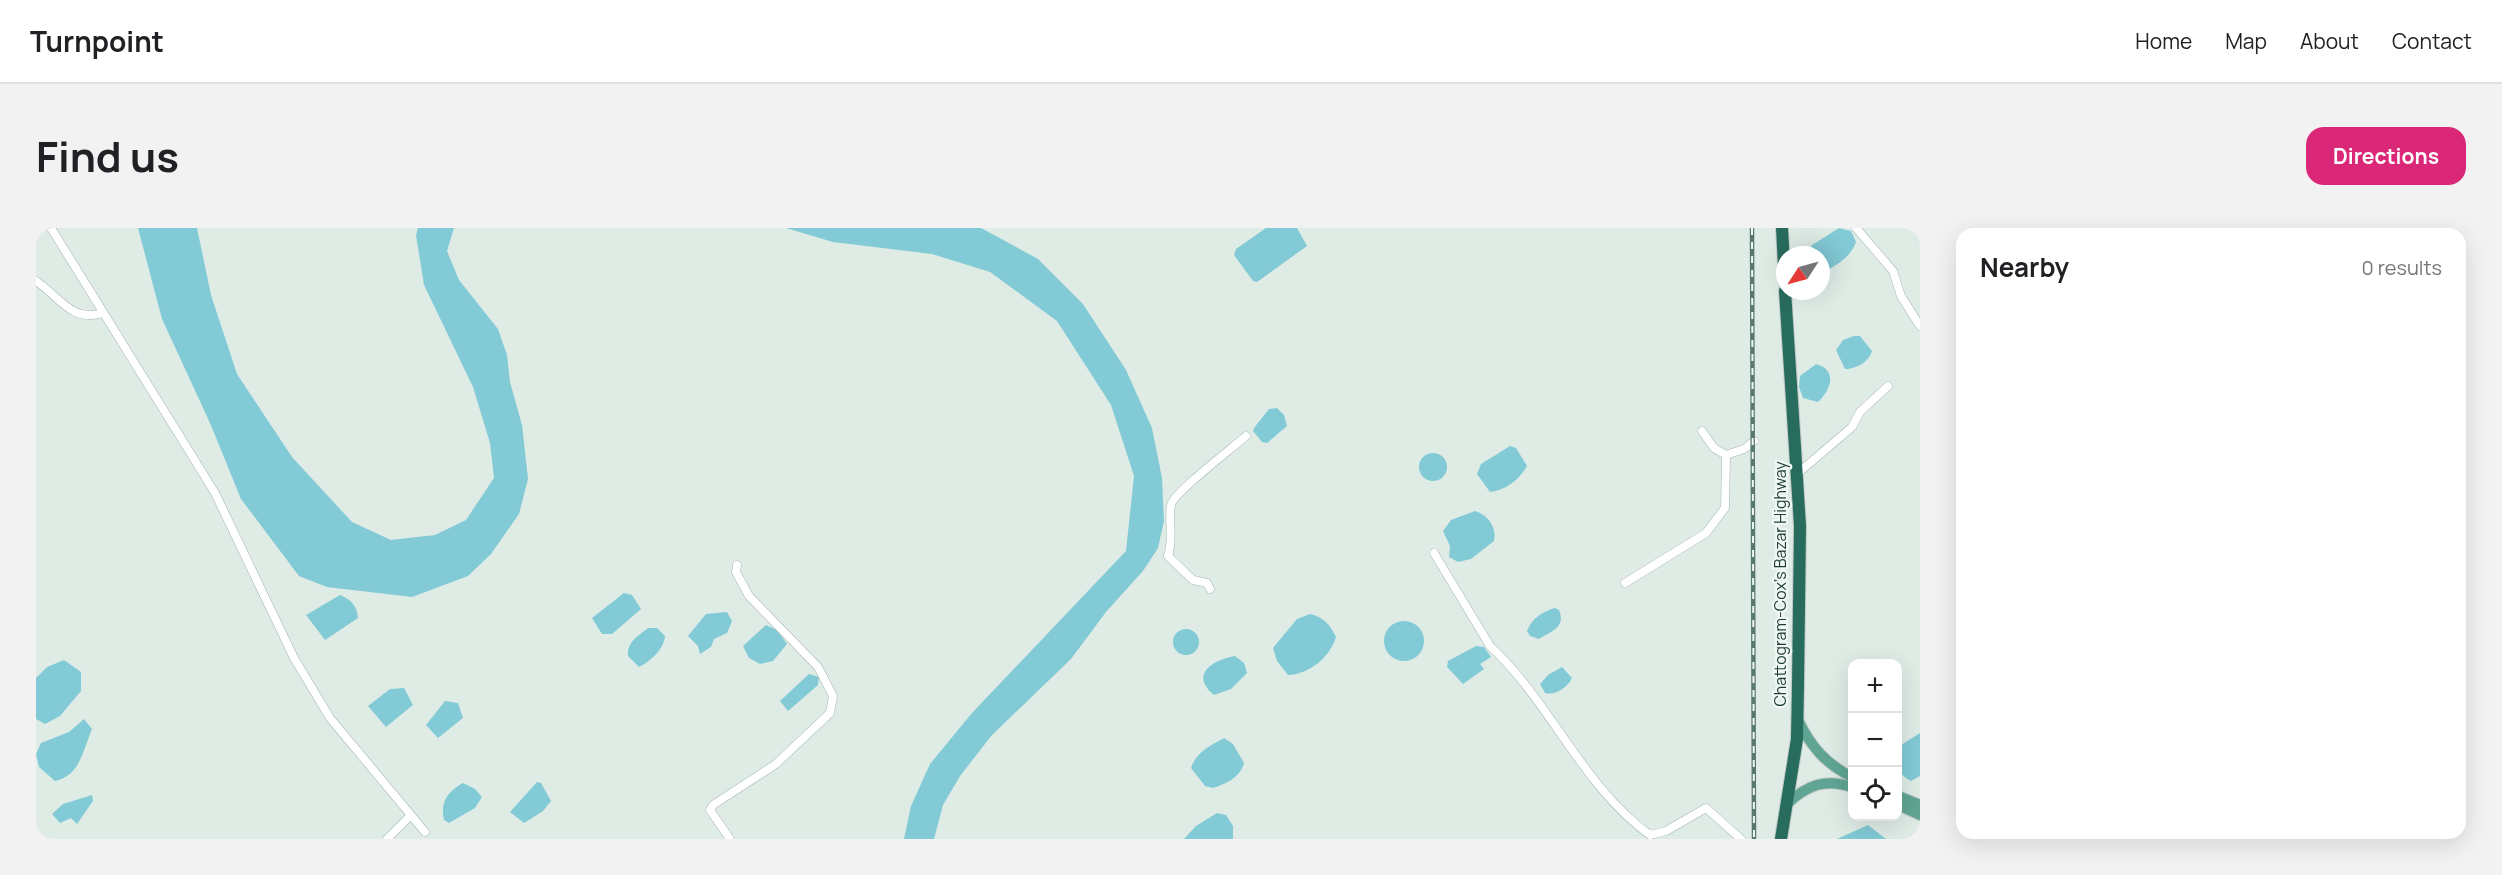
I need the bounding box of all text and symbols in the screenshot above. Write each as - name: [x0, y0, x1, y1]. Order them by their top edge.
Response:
- text: Turnpoint: [30, 22, 164, 60]
- text: Home: [2135, 27, 2192, 55]
- text: Map: [2225, 27, 2267, 55]
- text: About: [2300, 27, 2359, 55]
- text: Contact: [2392, 27, 2472, 55]
- text: Find us: [36, 127, 179, 185]
- button: Directions: [2306, 127, 2466, 185]
- north arrow: [1776, 246, 1830, 300]
- text: Nearby: [1980, 249, 2069, 285]
- text: 0 results: [2362, 254, 2442, 281]
- street label: Chattogram-Cox's Bazar Highway: [1769, 461, 1791, 707]
- map controls: [1848, 659, 1902, 821]
- button: +: [1848, 659, 1902, 713]
- button: −: [1848, 713, 1902, 767]
- button: locate: [1848, 767, 1902, 821]

